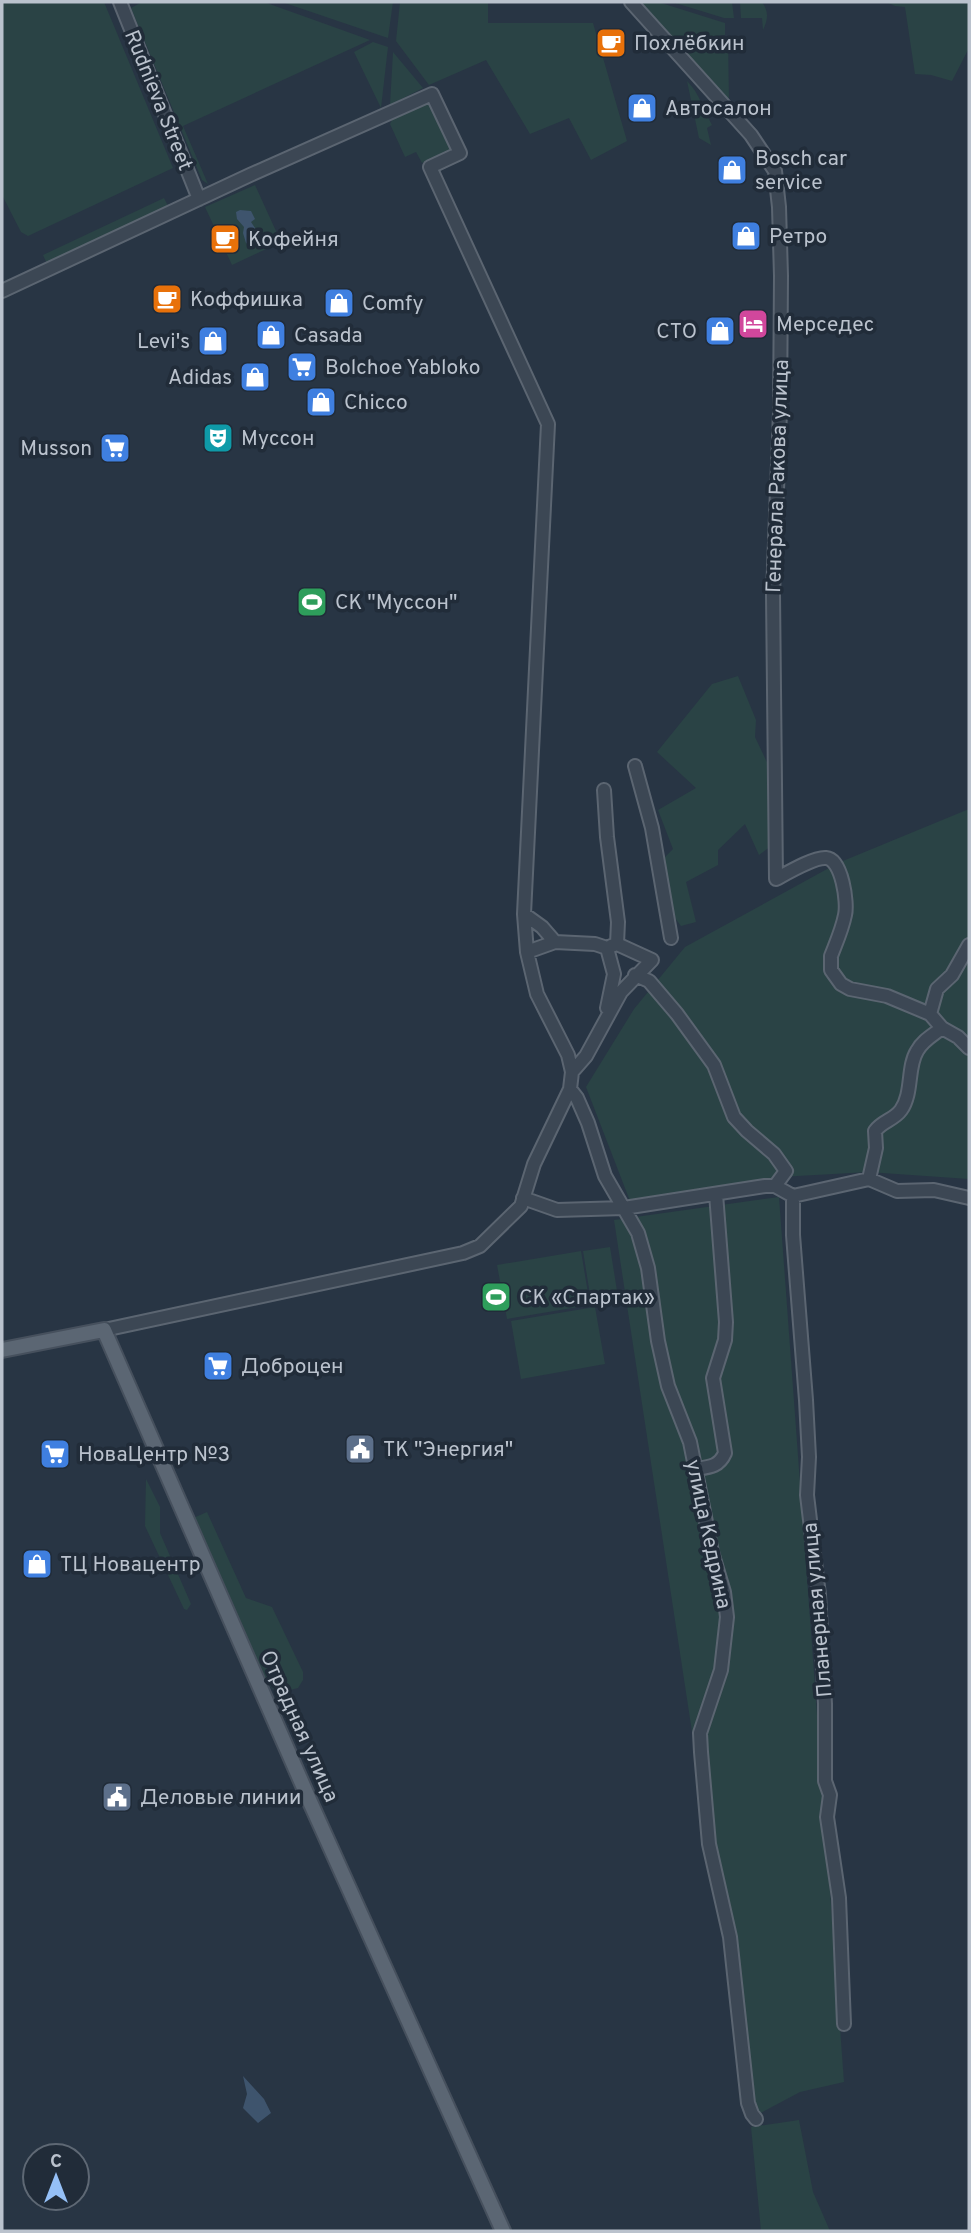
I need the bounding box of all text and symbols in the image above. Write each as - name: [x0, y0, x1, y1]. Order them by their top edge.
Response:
- street label: Rudnieva Street: [117, 26, 198, 175]
- cafe icon: Похлёбкин: [594, 26, 628, 60]
- place label: Похлёбкин: [634, 31, 745, 58]
- shop icon: Автосалон: [625, 91, 659, 125]
- place label: Автосалон: [665, 96, 772, 123]
- place label: Bosch car service: [755, 146, 847, 197]
- shop icon: Bosch car service: [715, 153, 749, 187]
- shop icon: Ретро: [729, 219, 763, 253]
- cafe icon: Кофейня: [208, 222, 242, 256]
- place label: Ретро: [769, 224, 827, 251]
- place label: Кофейня: [248, 227, 339, 254]
- cafe icon: Коффишка: [150, 282, 184, 316]
- shop icon: Comfy: [322, 286, 356, 320]
- place label: Коффишка: [190, 287, 303, 314]
- place label: Comfy: [362, 291, 424, 318]
- hotel icon: Мерседес: [736, 307, 770, 341]
- place label: Мерседес: [776, 312, 874, 339]
- shop icon: СТО: [703, 314, 737, 348]
- shop icon: Casada: [254, 318, 288, 352]
- place label: СТО: [656, 319, 697, 346]
- place label: Casada: [294, 323, 362, 350]
- shop icon: Levi's: [196, 324, 230, 358]
- place label: Levi's: [137, 329, 190, 356]
- supermarket icon: Bolchoe Yabloko: [285, 350, 319, 384]
- place label: Bolchoe Yabloko: [325, 355, 481, 382]
- street label: Генерала Ракова улица: [761, 359, 796, 593]
- shop icon: Adidas: [238, 360, 272, 394]
- place label: Adidas: [168, 365, 232, 392]
- shop icon: Chicco: [304, 385, 338, 419]
- place label: Chicco: [344, 390, 408, 417]
- theatre icon: Муссон: [201, 421, 235, 455]
- place label: Муссон: [241, 426, 314, 453]
- supermarket icon: Musson: [98, 431, 132, 465]
- place label: Musson: [20, 436, 92, 463]
- sports icon: СК "Муссон": [295, 585, 329, 619]
- place label: СК "Муссон": [335, 590, 458, 617]
- sports icon: СК «Спартак»: [479, 1280, 513, 1314]
- place label: СК «Спартак»: [519, 1285, 655, 1312]
- supermarket icon: Доброцен: [201, 1349, 235, 1383]
- place label: Доброцен: [241, 1354, 344, 1381]
- public building icon: ТК "Энергия": [343, 1432, 377, 1466]
- supermarket icon: НоваЦентр №3: [38, 1437, 72, 1471]
- place label: ТК "Энергия": [383, 1437, 513, 1464]
- place label: НоваЦентр №3: [78, 1442, 230, 1469]
- street label: улица Кедрина: [679, 1457, 737, 1612]
- street label: Планерная улица: [797, 1521, 840, 1698]
- shop icon: ТЦ Новацентр: [20, 1547, 54, 1581]
- place label: ТЦ Новацентр: [60, 1552, 201, 1579]
- street label: Отрадная улица: [253, 1646, 344, 1807]
- public building icon: Деловые линии: [100, 1780, 134, 1814]
- place label: Деловые линии: [140, 1785, 301, 1812]
- north arrow: [21, 2142, 91, 2212]
- text: С: [50, 2150, 62, 2174]

